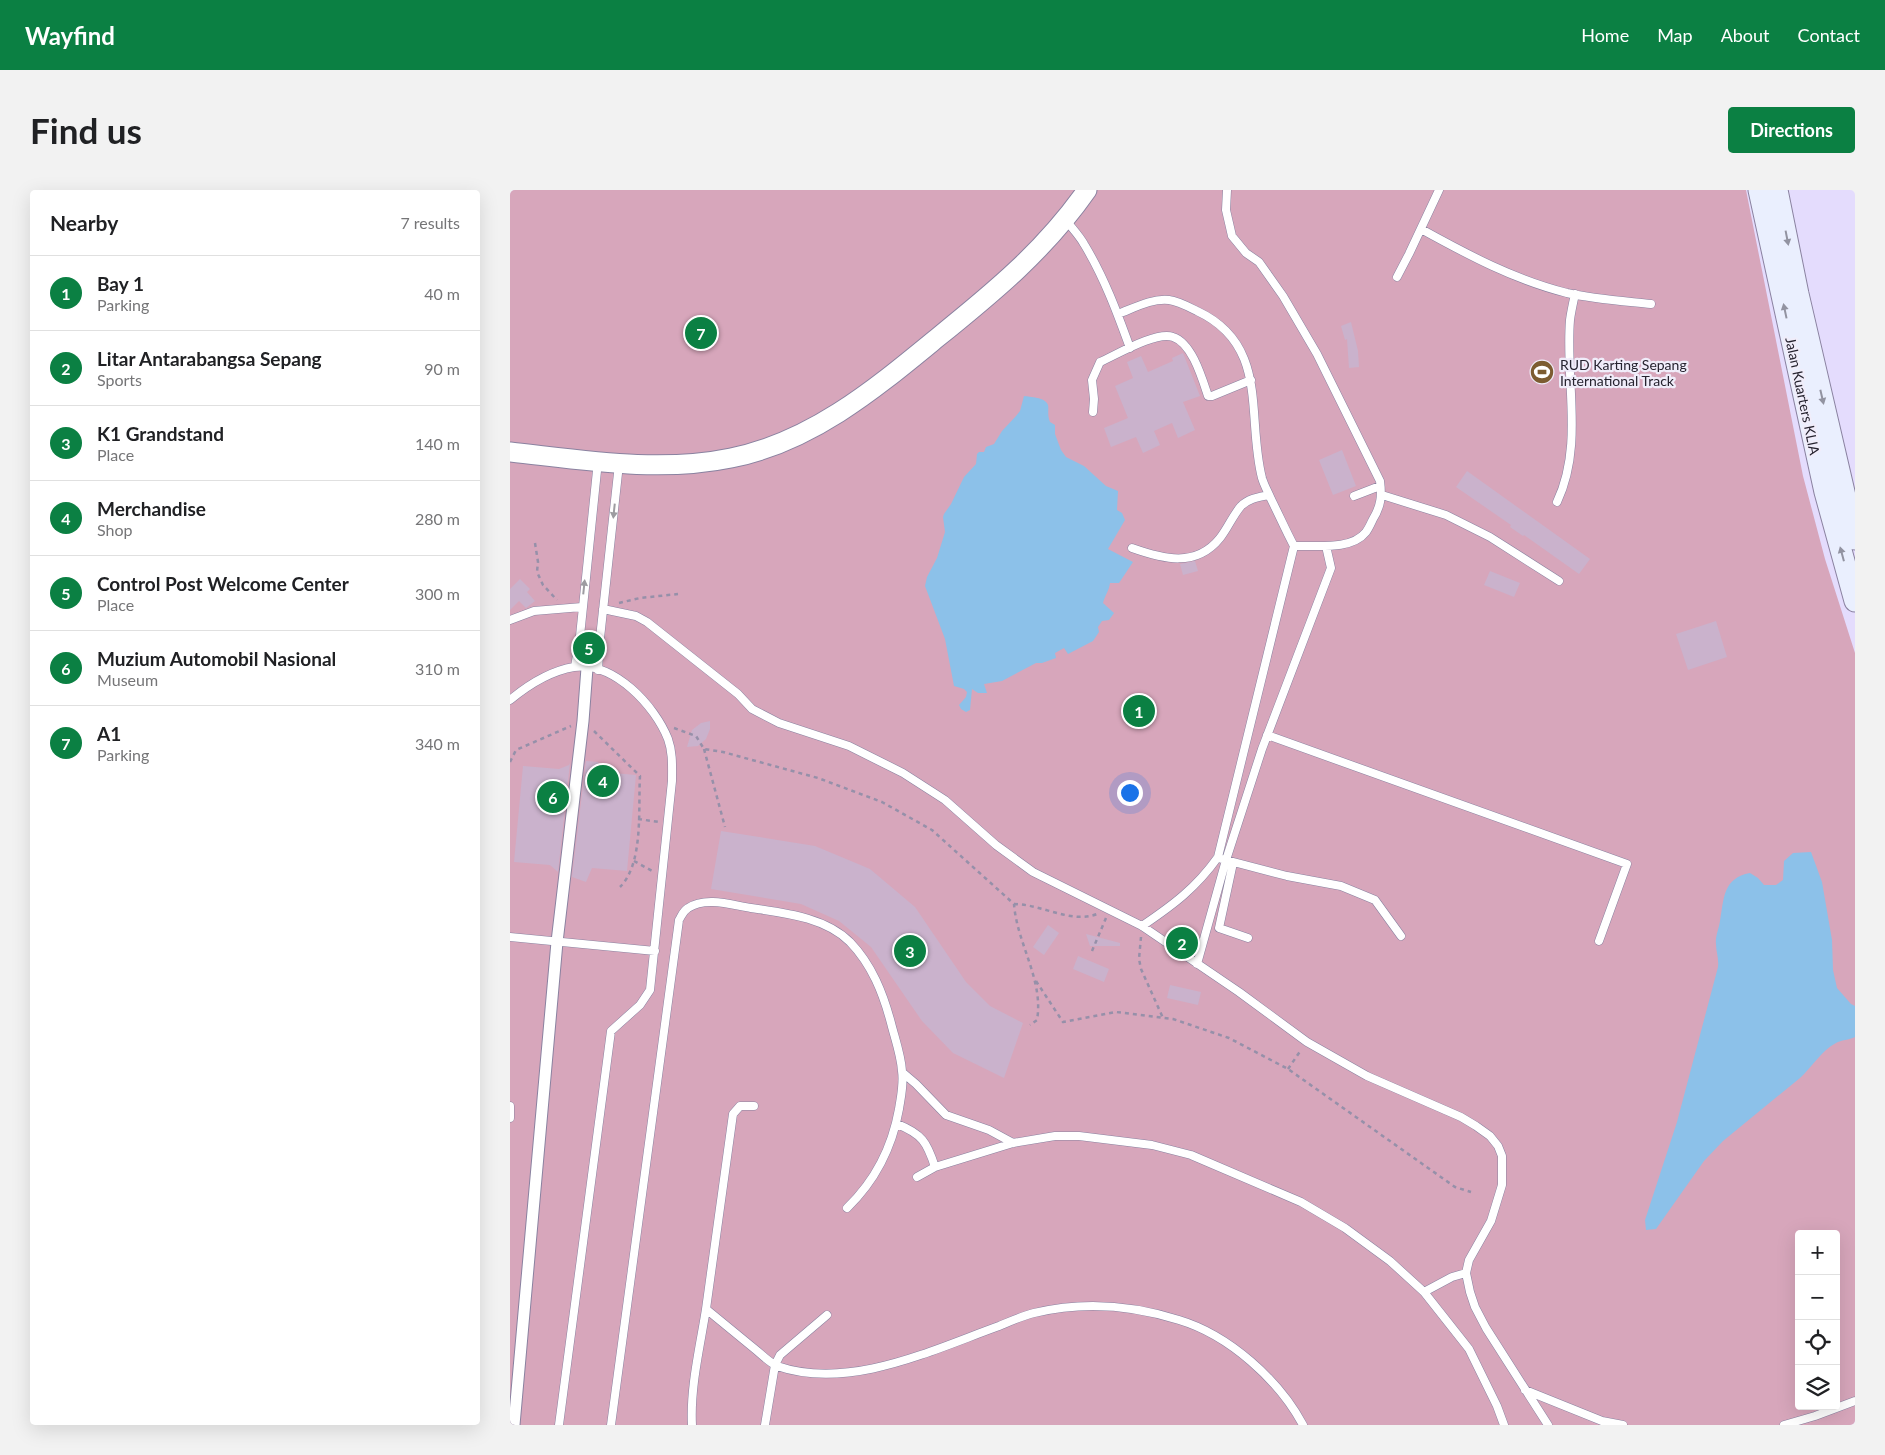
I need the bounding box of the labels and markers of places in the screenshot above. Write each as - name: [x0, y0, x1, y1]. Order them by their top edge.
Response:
- pin: 7: [685, 314, 717, 352]
- place label: RUD Karting Sepang International Track: [1560, 356, 1687, 389]
- sports icon: RUD Karting Sepang International Track: [1529, 359, 1555, 385]
- pin: 5: [573, 629, 605, 667]
- pin: 1: [1123, 692, 1155, 730]
- pin: 4: [587, 762, 619, 800]
- pin: 6: [537, 778, 569, 816]
- pin: 2: [1166, 924, 1198, 962]
- pin: 3: [894, 932, 926, 970]

